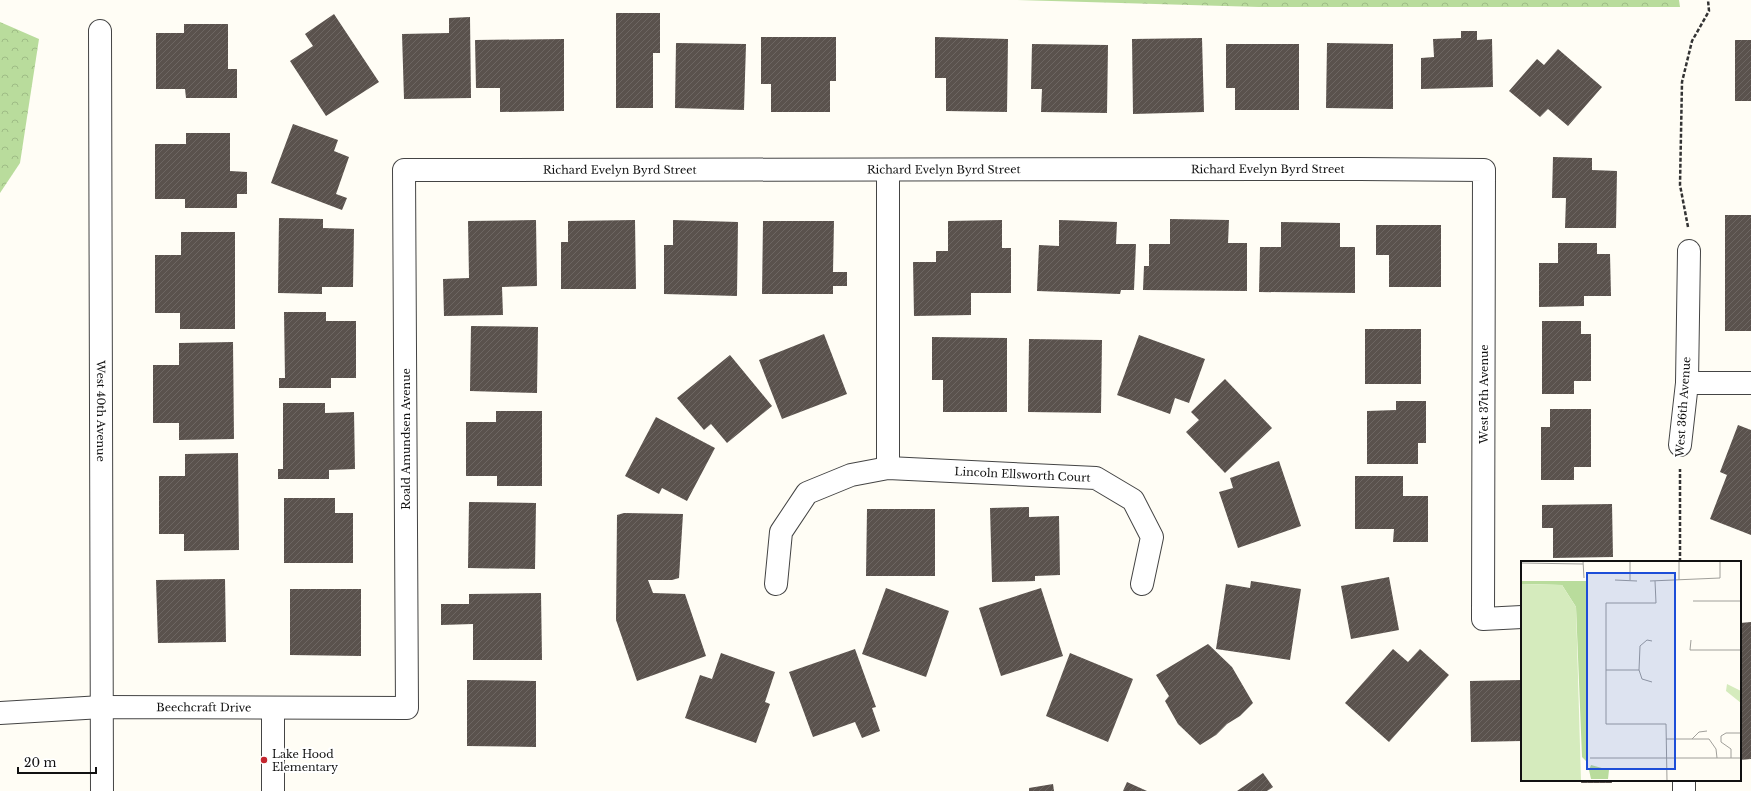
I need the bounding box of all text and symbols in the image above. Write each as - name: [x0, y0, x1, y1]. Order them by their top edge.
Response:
- street label: Richard Evelyn Byrd Street: [867, 162, 1022, 177]
- street label: Richard Evelyn Byrd Street: [1191, 162, 1346, 176]
- street label: Richard Evelyn Byrd Street: [543, 163, 698, 177]
- street label: West 37th Avenue: [1477, 344, 1491, 445]
- street label: West 36th Avenue: [1672, 356, 1694, 459]
- street label: West 40th Avenue: [94, 359, 108, 462]
- street label: Roald Amundsen Avenue: [399, 368, 413, 510]
- street label: Lincoln Ellsworth Court: [954, 464, 1092, 485]
- inset map: [1521, 561, 1741, 781]
- street label: Beechcraft Drive: [156, 700, 251, 714]
- place label: Lake Hood Elementary: [272, 747, 338, 774]
- scale bar: [18, 749, 96, 775]
- text: 20 m: [24, 755, 56, 770]
- marker: Lake Hood Elementary: [259, 755, 269, 765]

